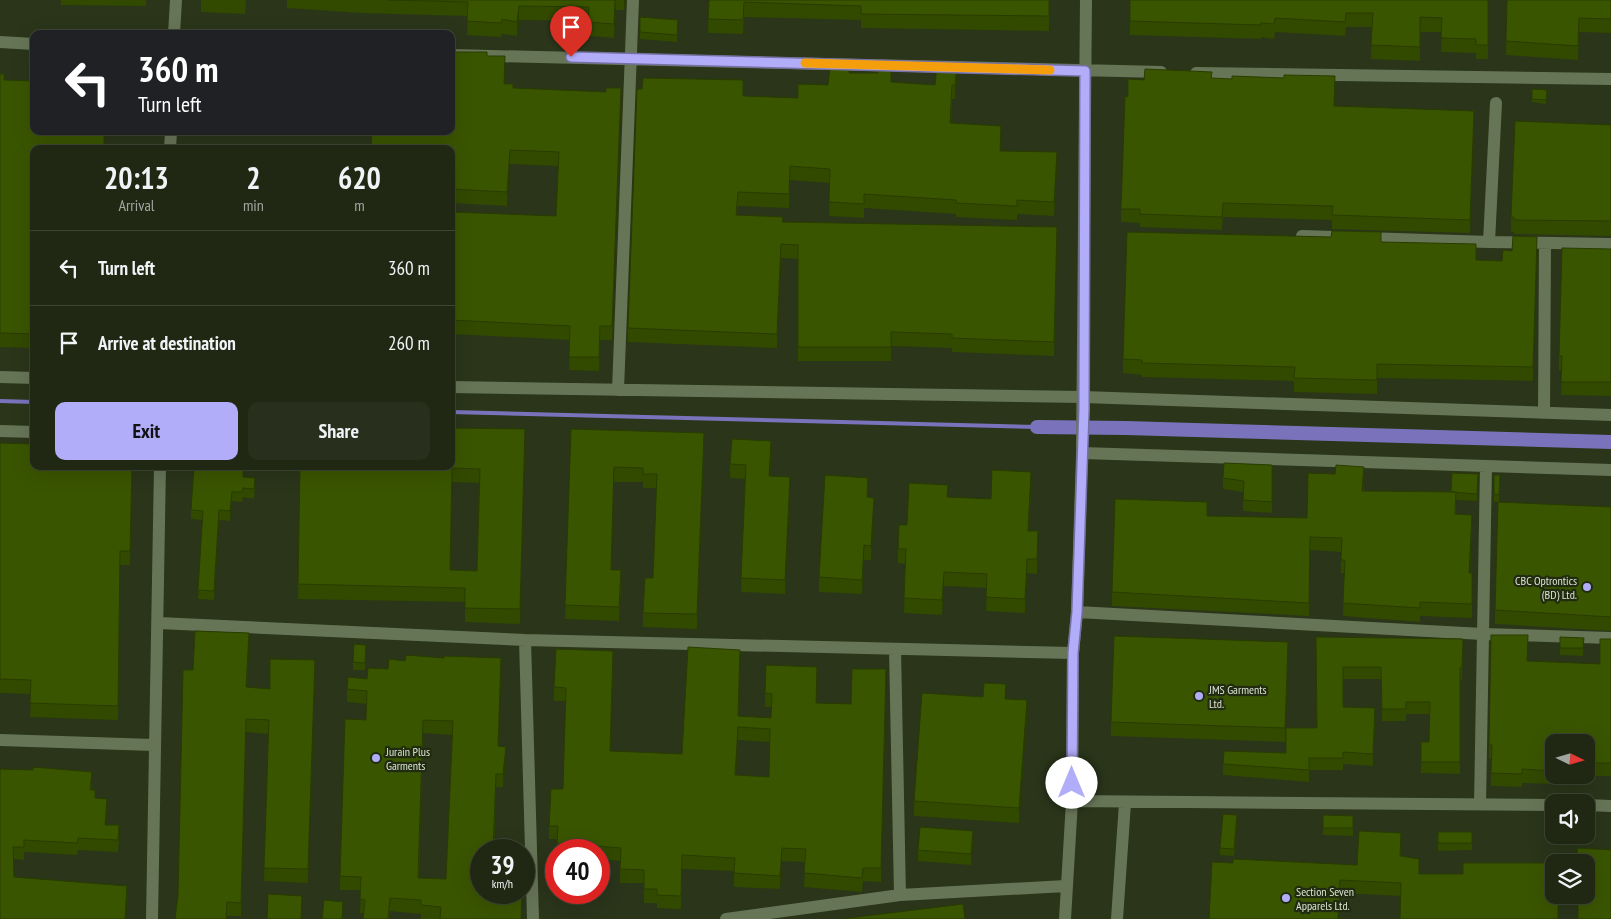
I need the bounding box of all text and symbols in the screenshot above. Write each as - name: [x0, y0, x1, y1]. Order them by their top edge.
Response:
- pin: [550, 6, 592, 57]
- icon: arrive: [557, 13, 585, 41]
- text: 360 m: [138, 46, 219, 92]
- icon: left: [55, 50, 120, 115]
- text: Turn left: [138, 90, 202, 118]
- text: 20:13: [104, 158, 169, 197]
- text: 2: [246, 158, 261, 197]
- text: 620: [338, 158, 381, 197]
- text: Arrival: [118, 195, 155, 215]
- text: min: [243, 195, 264, 215]
- text: m: [354, 195, 365, 215]
- icon: left: [55, 254, 83, 282]
- text: Turn left: [98, 256, 155, 280]
- text: 360 m: [388, 256, 430, 280]
- icon: arrive: [55, 329, 83, 357]
- text: Arrive at destination: [98, 331, 236, 355]
- text: 260 m: [388, 331, 430, 355]
- button: Exit: [55, 402, 238, 460]
- button: Share: [248, 402, 430, 460]
- place label: CBC Optrontics (BD) Ltd.: [1515, 573, 1577, 602]
- marker: CBC Optrontics (BD) Ltd.: [1581, 581, 1593, 593]
- place label: JMS Garments Ltd.: [1208, 682, 1267, 711]
- marker: JMS Garments Ltd.: [1193, 690, 1205, 702]
- north arrow: [1545, 734, 1595, 784]
- map controls: [1545, 734, 1595, 904]
- place label: Jurain Plus Garments: [385, 744, 430, 773]
- marker: Jurain Plus Garments: [370, 752, 382, 764]
- position arrow: [1045, 756, 1097, 808]
- button: sound: [1545, 794, 1595, 844]
- speed limit sign: 40: [545, 839, 610, 904]
- text: 39: [491, 849, 514, 881]
- button: layers: [1545, 854, 1595, 904]
- text: km/h: [492, 876, 513, 891]
- place label: Section Seven Apparels Ltd.: [1296, 884, 1354, 913]
- marker: Section Seven Apparels Ltd.: [1280, 892, 1292, 904]

